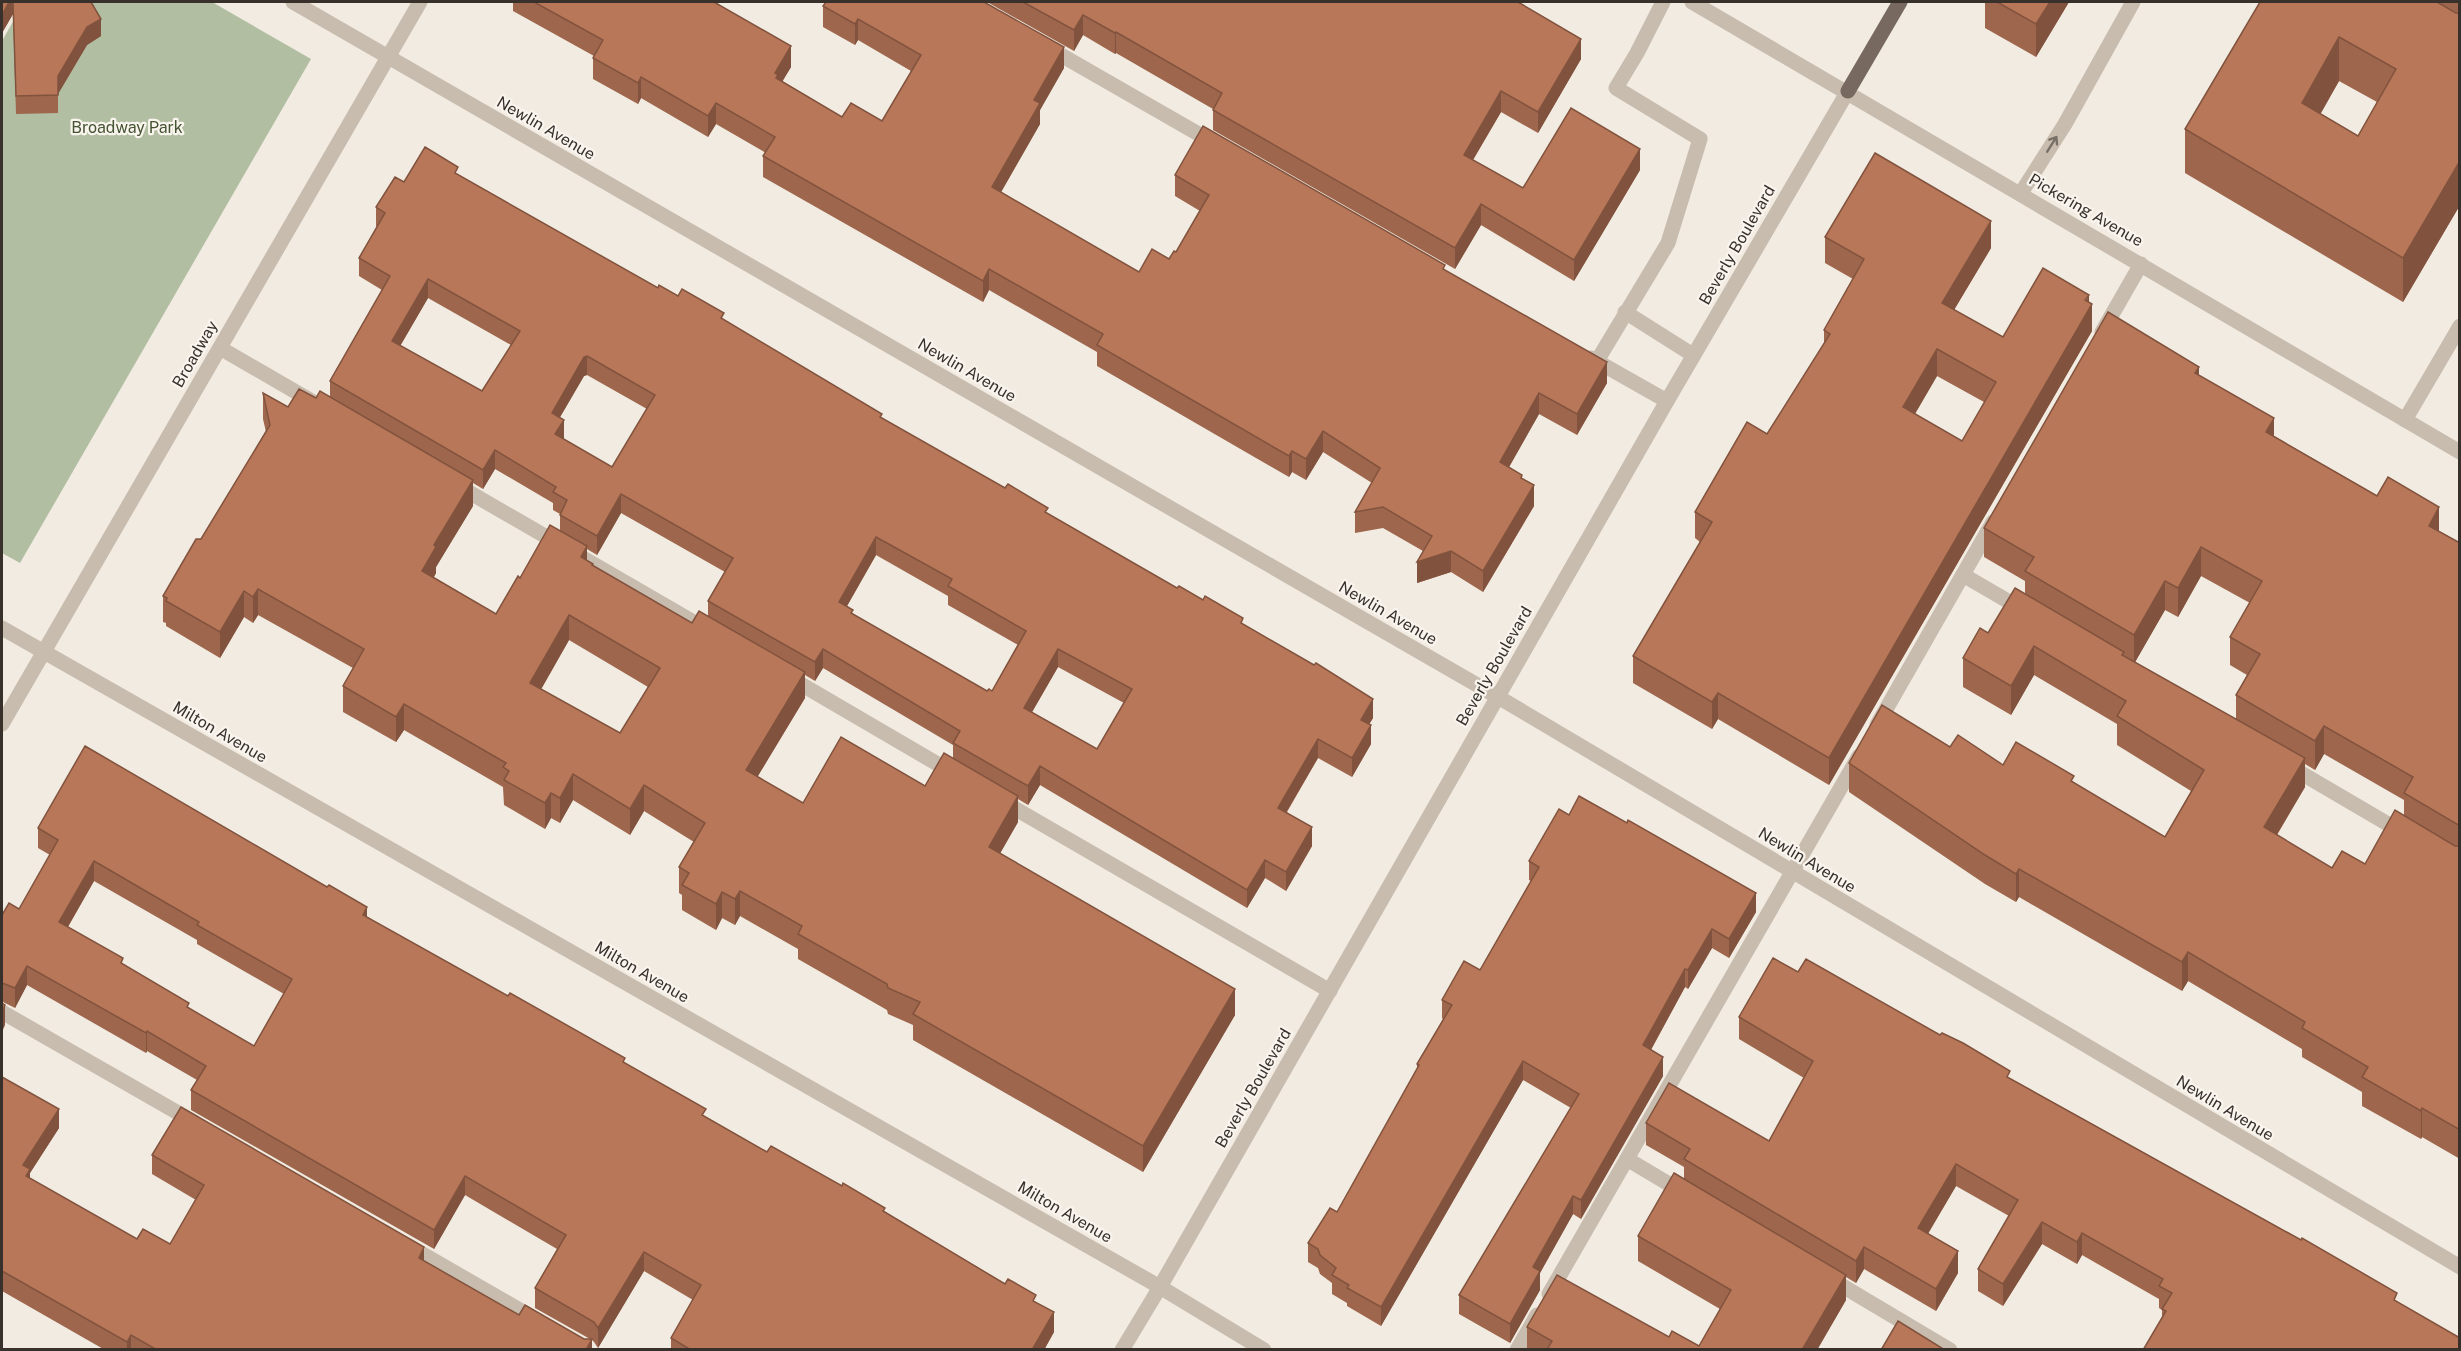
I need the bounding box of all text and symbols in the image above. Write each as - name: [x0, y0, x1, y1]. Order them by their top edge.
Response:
- street label: Newlin Avenue: [493, 92, 599, 164]
- park label: Broadway Park: [71, 118, 183, 137]
- one-way arrow: [2047, 136, 2059, 153]
- street label: Pickering Avenue: [2025, 170, 2147, 250]
- street label: Beverly Boulevard: [1695, 182, 1779, 308]
- street label: Broadway: [168, 317, 222, 391]
- street label: Newlin Avenue: [914, 334, 1020, 406]
- street label: Newlin Avenue: [1335, 577, 1441, 649]
- street label: Beverly Boulevard: [1452, 603, 1536, 729]
- street label: Milton Avenue: [170, 697, 270, 767]
- street label: Newlin Avenue: [1755, 823, 1859, 897]
- street label: Milton Avenue: [592, 937, 692, 1007]
- street label: Beverly Boulevard: [1211, 1025, 1295, 1151]
- street label: Newlin Avenue: [2173, 1071, 2277, 1145]
- street label: Milton Avenue: [1015, 1177, 1115, 1247]

